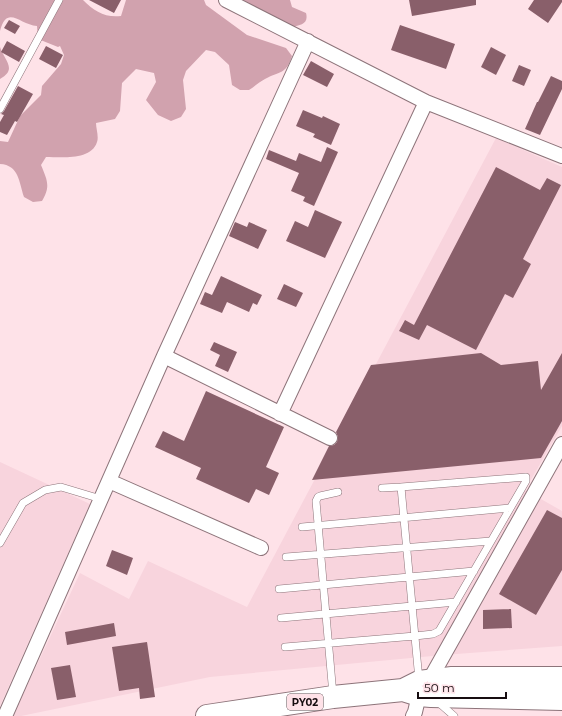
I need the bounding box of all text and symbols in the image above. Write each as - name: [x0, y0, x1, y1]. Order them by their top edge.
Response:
- scale bar: [418, 674, 506, 700]
- text: 50 m: [424, 680, 455, 695]
- road number: PY02: [287, 694, 323, 710]

